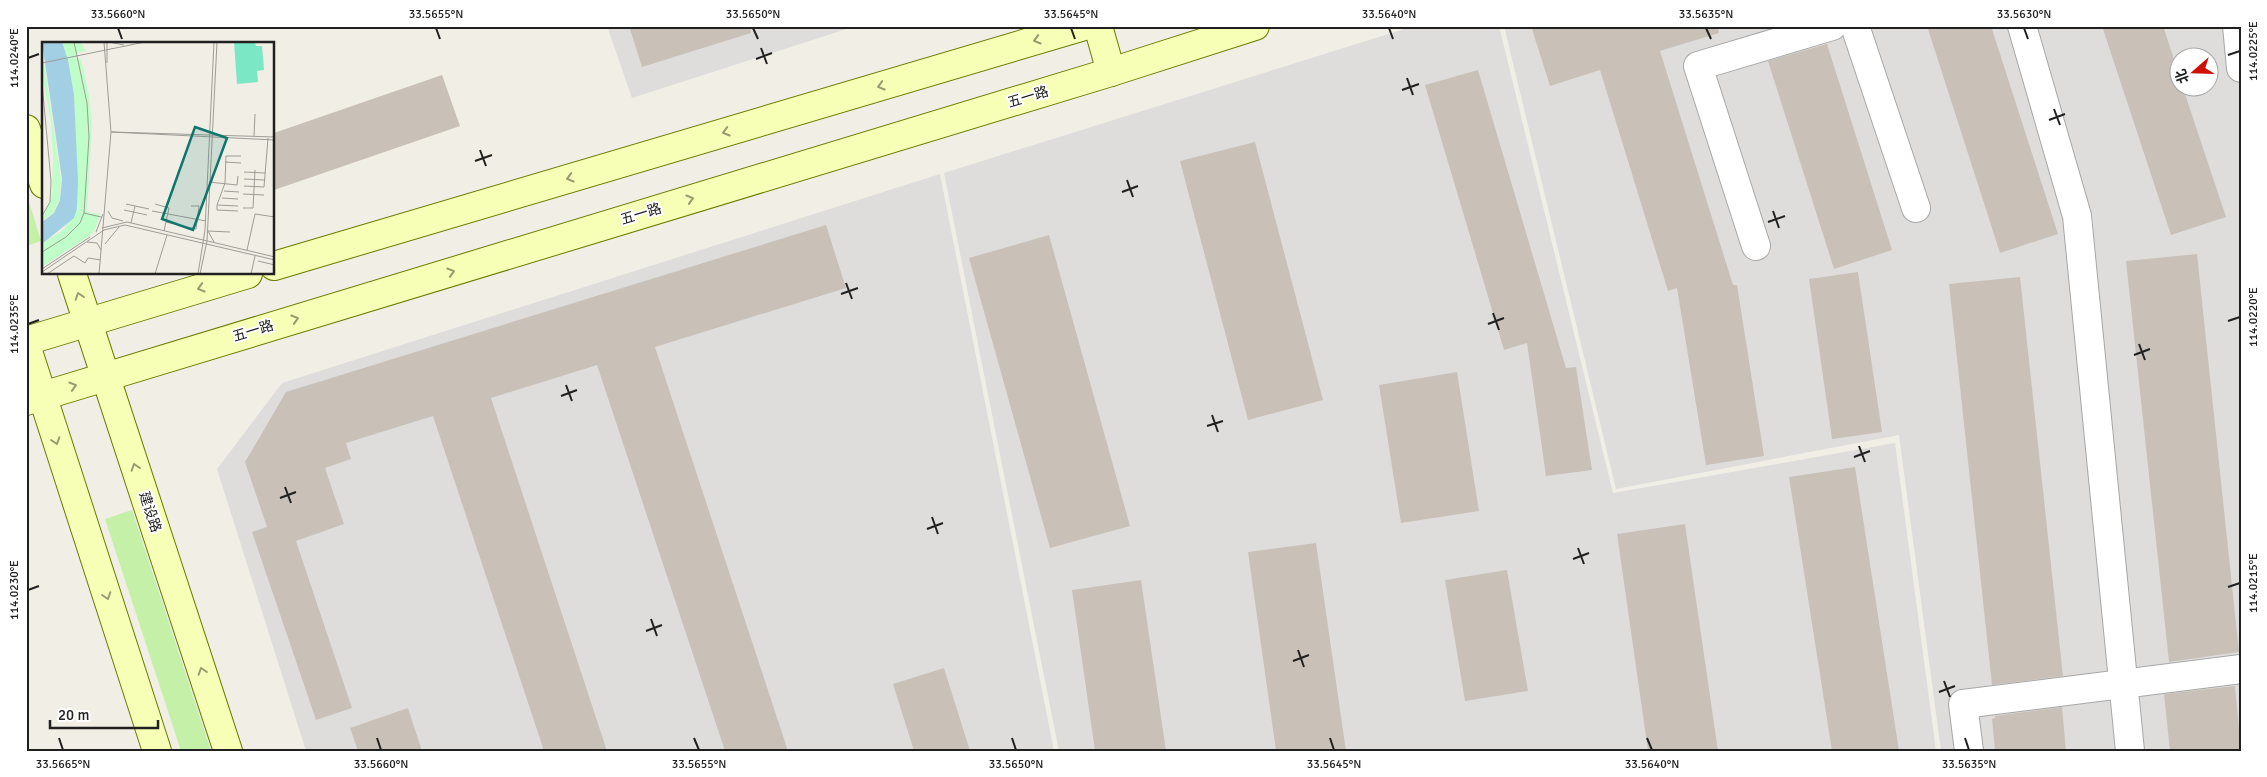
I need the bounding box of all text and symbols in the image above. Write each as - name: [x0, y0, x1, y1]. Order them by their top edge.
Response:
- text: 33.5660°N: [91, 7, 145, 22]
- text: 33.5655°N: [409, 7, 463, 22]
- text: 33.5650°N: [726, 7, 780, 22]
- text: 33.5645°N: [1044, 7, 1098, 22]
- text: 33.5640°N: [1362, 7, 1416, 22]
- text: 33.5635°N: [1679, 7, 1733, 22]
- text: 33.5630°N: [1997, 7, 2051, 22]
- text: 114.0225°E: [2246, 21, 2261, 81]
- text: 114.0240°E: [7, 28, 22, 88]
- one-way arrow: [1034, 35, 1042, 45]
- inset map: [42, 42, 275, 275]
- north arrow: [2170, 48, 2220, 98]
- text: 北: [2172, 67, 2193, 86]
- one-way arrow: [878, 81, 886, 91]
- street label: 五一路: [1005, 83, 1051, 111]
- one-way arrow: [722, 127, 730, 137]
- one-way arrow: [566, 173, 574, 183]
- one-way arrow: [685, 195, 694, 205]
- street label: 五一路: [618, 200, 664, 228]
- one-way arrow: [446, 267, 454, 277]
- one-way arrow: [198, 282, 206, 292]
- text: 114.0220°E: [2246, 287, 2261, 347]
- one-way arrow: [75, 292, 85, 300]
- text: 114.0235°E: [7, 294, 22, 354]
- one-way arrow: [291, 314, 299, 324]
- street label: 五一路: [230, 317, 276, 345]
- one-way arrow: [68, 382, 76, 392]
- one-way arrow: [50, 437, 60, 445]
- one-way arrow: [131, 463, 141, 472]
- street label: 建设路: [135, 489, 165, 535]
- text: 114.0215°E: [2246, 553, 2261, 613]
- text: 114.0230°E: [7, 560, 22, 620]
- one-way arrow: [101, 591, 111, 600]
- one-way arrow: [198, 667, 208, 676]
- scale bar: [50, 697, 158, 729]
- text: 20 m: [58, 706, 89, 724]
- text: 33.5665°N: [36, 757, 90, 772]
- text: 33.5660°N: [354, 757, 408, 772]
- text: 33.5655°N: [672, 757, 726, 772]
- text: 33.5650°N: [989, 757, 1043, 772]
- text: 33.5645°N: [1307, 757, 1361, 772]
- text: 33.5640°N: [1625, 757, 1679, 772]
- text: 33.5635°N: [1942, 757, 1996, 772]

